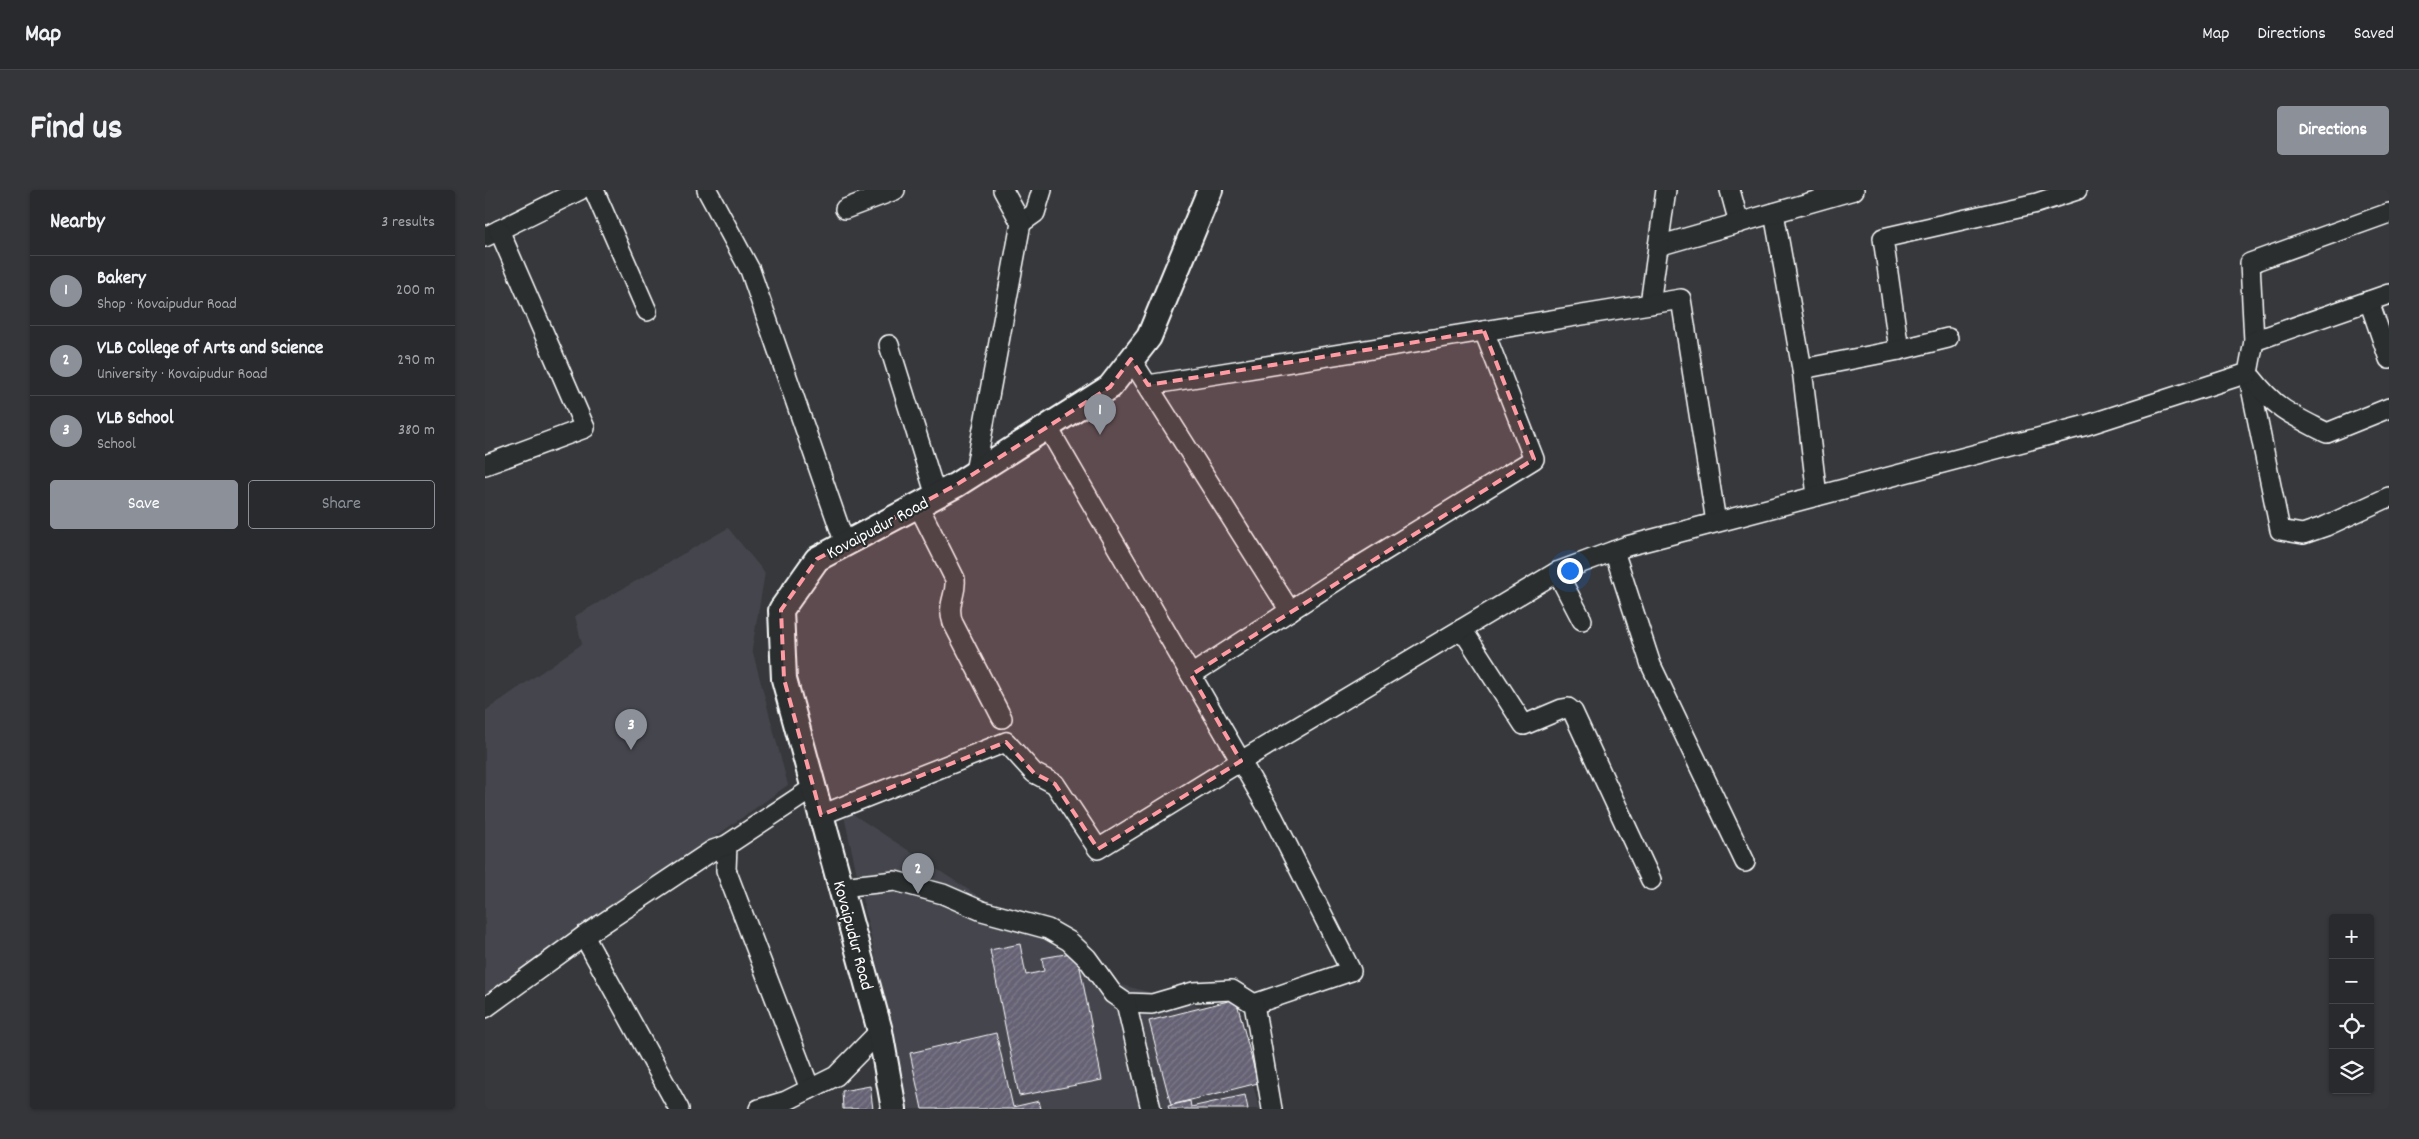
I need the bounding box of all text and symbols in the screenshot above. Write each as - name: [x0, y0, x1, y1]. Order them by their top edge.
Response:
- text: Map: [25, 18, 61, 52]
- text: Map: [2202, 22, 2229, 47]
- text: Directions: [2257, 22, 2326, 47]
- text: Saved: [2354, 22, 2394, 47]
- text: Find us: [30, 105, 122, 155]
- button: Directions: [2277, 106, 2389, 155]
- text: Nearby: [50, 208, 105, 238]
- text: 3 results: [381, 211, 435, 234]
- text: Bakery: [97, 266, 146, 293]
- text: 1: [64, 279, 68, 302]
- text: 200 m: [396, 279, 435, 302]
- text: Shop · Kovaipudur Road: [97, 293, 237, 316]
- text: VLB College of Arts and Science: [97, 336, 323, 363]
- text: 2: [63, 349, 70, 372]
- text: 290 m: [397, 349, 435, 372]
- text: University · Kovaipudur Road: [97, 363, 268, 386]
- pin: 1: [1084, 394, 1116, 435]
- text: VLB School: [97, 406, 173, 433]
- text: 3: [62, 419, 70, 442]
- text: 380 m: [398, 419, 435, 442]
- text: School: [97, 433, 136, 456]
- button: Save: [50, 480, 238, 529]
- button: Share: [248, 480, 435, 529]
- street label: Kovaipudur Road: [823, 492, 934, 567]
- your location: [1557, 558, 1583, 584]
- pin: 3: [615, 709, 647, 750]
- pin: 2: [902, 853, 934, 894]
- street label: Kovaipudur Road: [825, 878, 878, 993]
- map controls: [2329, 914, 2374, 1094]
- button: +: [2329, 914, 2374, 959]
- button: −: [2329, 959, 2374, 1004]
- button: locate: [2329, 1004, 2374, 1049]
- button: layers: [2329, 1049, 2374, 1094]

